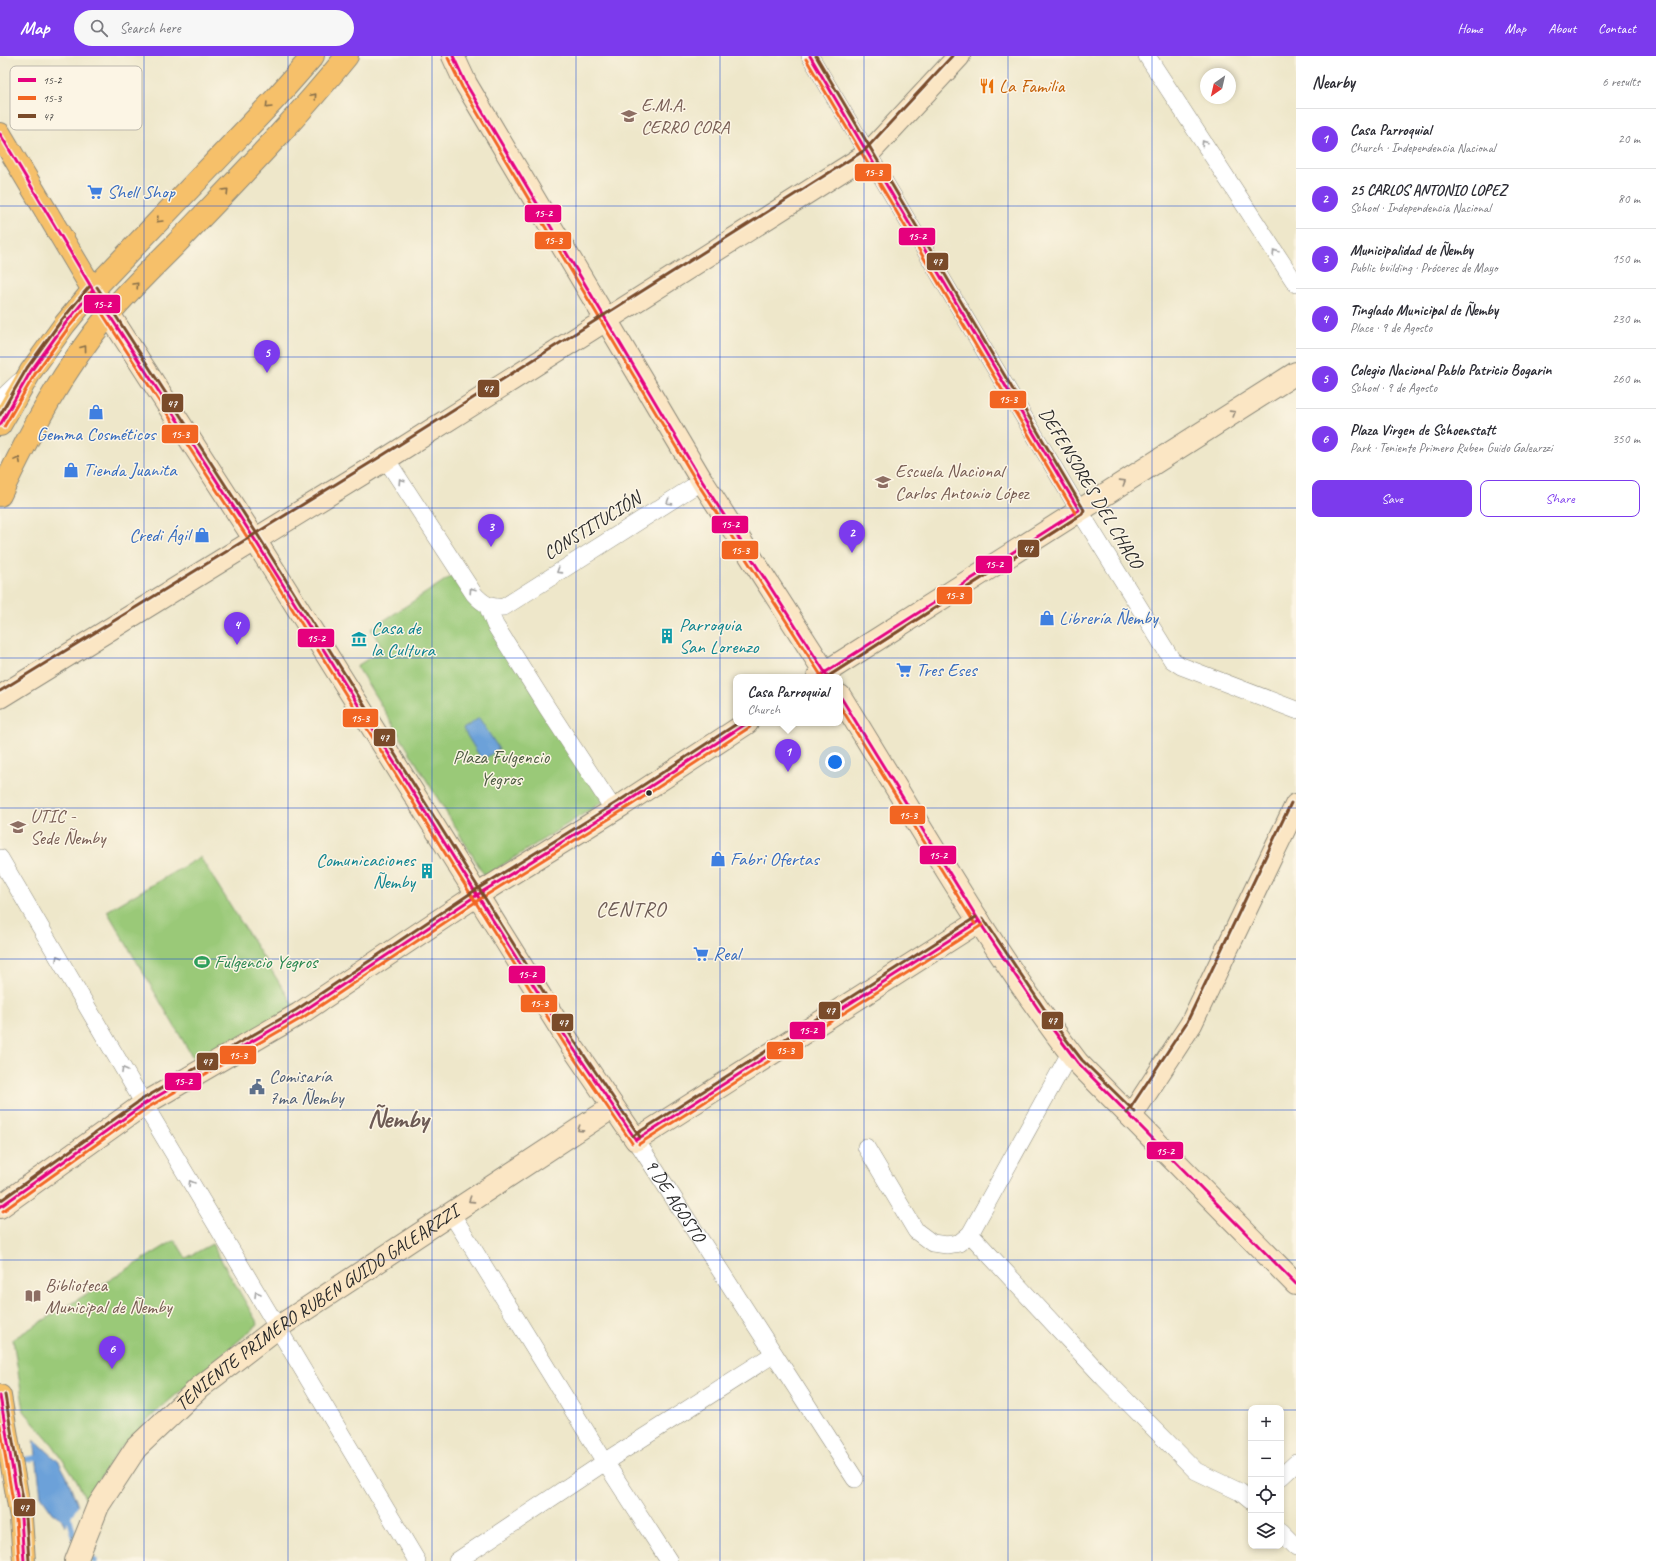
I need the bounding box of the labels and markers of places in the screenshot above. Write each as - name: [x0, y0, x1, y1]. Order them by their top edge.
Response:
- place label: La Familia: [999, 74, 1066, 98]
- restaurant icon: La Familia: [978, 77, 996, 95]
- place label: E.M.A. CERRO CORA: [641, 93, 731, 139]
- school or university icon: E.M.A. CERRO CORA: [620, 107, 638, 125]
- place label: Shell Shop: [107, 180, 176, 204]
- supermarket icon: Shell Shop: [86, 183, 104, 201]
- pin: 5: [254, 340, 280, 373]
- shop icon: Gemma Cosméticos: [87, 403, 105, 421]
- place label: Gemma Cosméticos: [37, 422, 157, 446]
- place label: Tienda Juanita: [83, 458, 178, 482]
- place label: Escuela Nacional Carlos Antonio López: [895, 459, 1031, 505]
- shop icon: Tienda Juanita: [62, 461, 80, 479]
- school or university icon: Escuela Nacional Carlos Antonio López: [874, 473, 892, 491]
- pin: 3: [478, 514, 504, 547]
- pin: 2: [839, 520, 865, 553]
- place label: Credi Ágil: [129, 523, 194, 547]
- shop icon: Credi Ágil: [193, 526, 211, 544]
- place label: Librería Ñemby: [1059, 606, 1159, 630]
- shop icon: Librería Ñemby: [1038, 609, 1056, 627]
- pin: 4: [224, 612, 250, 645]
- place label: Parroquia San Lorenzo: [679, 613, 760, 659]
- place label: Casa de la Cultura: [371, 616, 436, 662]
- building icon: Parroquia San Lorenzo: [658, 627, 676, 645]
- museum icon: Casa de la Cultura: [350, 630, 368, 648]
- place label: Tres Eses: [916, 658, 979, 682]
- supermarket icon: Tres Eses: [895, 661, 913, 679]
- pin: 1: [775, 739, 801, 772]
- unlabelled marker: [644, 788, 654, 798]
- place label: UTIC - Sede Ñemby: [30, 804, 107, 850]
- school or university icon: UTIC - Sede Ñemby: [9, 818, 27, 836]
- place label: Fabri Ofertas: [730, 847, 820, 871]
- place label: Comunicaciones Ñemby: [316, 848, 417, 894]
- shop icon: Fabri Ofertas: [709, 850, 727, 868]
- building icon: Comunicaciones Ñemby: [418, 862, 436, 880]
- place label: Real: [713, 942, 744, 966]
- supermarket icon: Real: [692, 945, 710, 963]
- place label: Fulgencio Yegros: [214, 950, 320, 974]
- sports icon: Fulgencio Yegros: [193, 953, 211, 971]
- place label: Comisaría 7ma Ñemby: [269, 1064, 345, 1110]
- public building icon: Comisaría 7ma Ñemby: [248, 1078, 266, 1096]
- place label: Biblioteca Municipal de Ñemby: [45, 1273, 173, 1319]
- library icon: Biblioteca Municipal de Ñemby: [24, 1287, 42, 1305]
- pin: 6: [99, 1336, 125, 1369]

